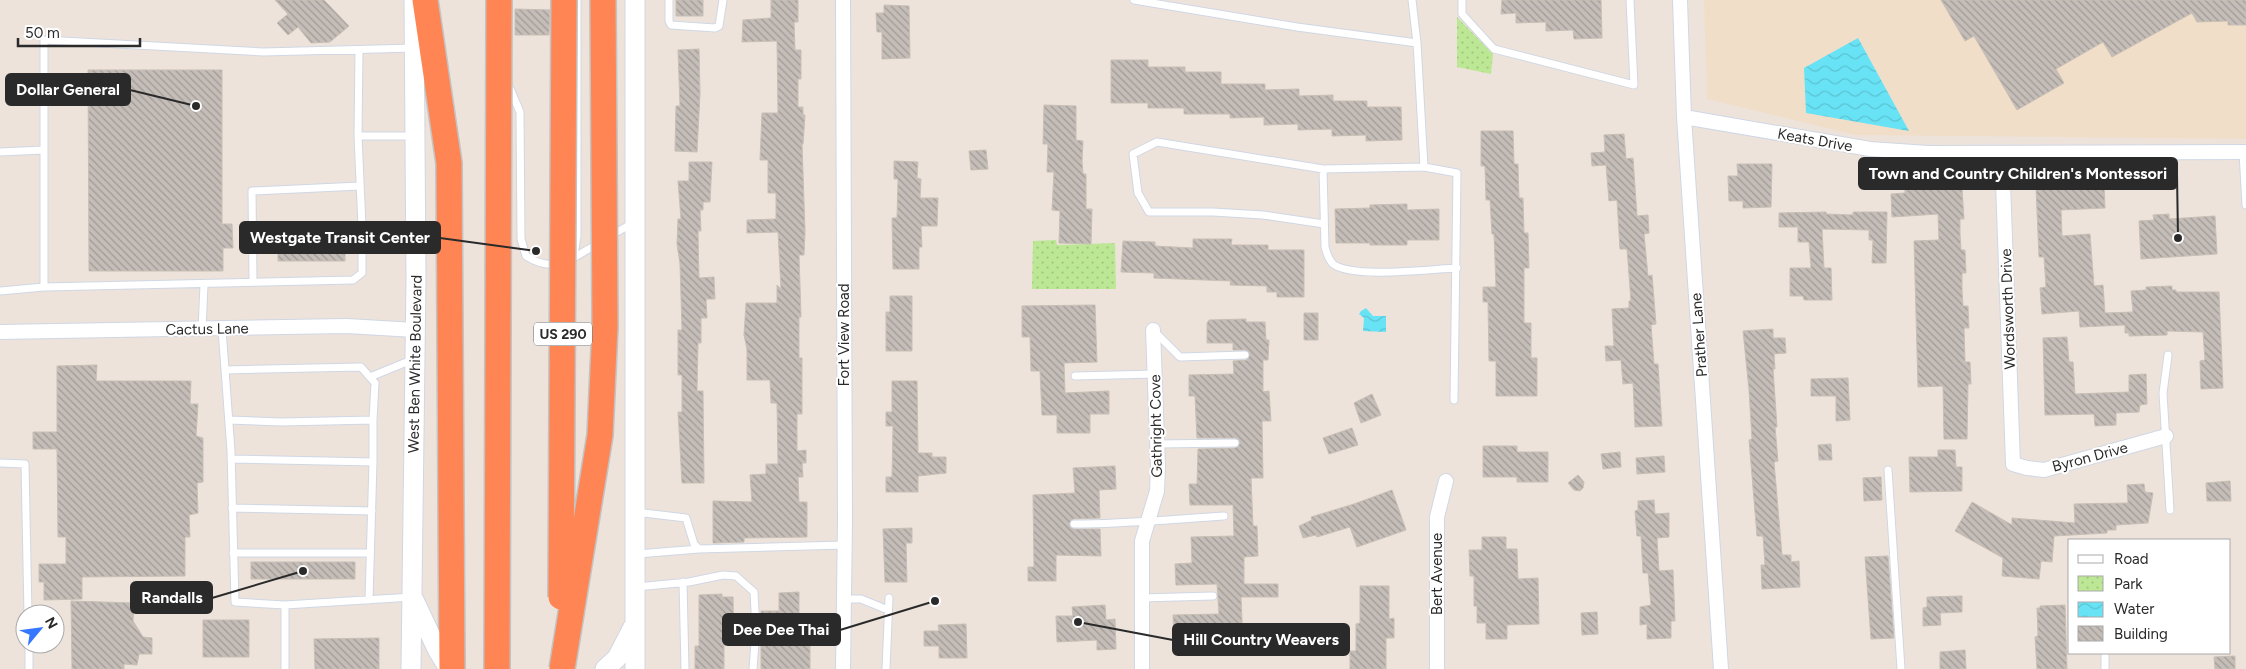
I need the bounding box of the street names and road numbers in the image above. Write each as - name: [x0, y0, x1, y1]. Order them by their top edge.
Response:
- street label: Keats Drive: [1776, 125, 1854, 155]
- street label: Wordsworth Drive: [1997, 248, 2019, 370]
- street label: West Ben White Boulevard: [404, 275, 426, 453]
- street label: Fort View Road: [835, 283, 853, 387]
- street label: Prather Lane: [1687, 292, 1711, 378]
- street label: Cactus Lane: [165, 319, 249, 339]
- road number: US 290: [534, 322, 592, 346]
- street label: Gathright Cove: [1146, 374, 1166, 478]
- street label: Byron Drive: [2050, 438, 2130, 476]
- street label: Bert Avenue: [1428, 533, 1446, 615]

